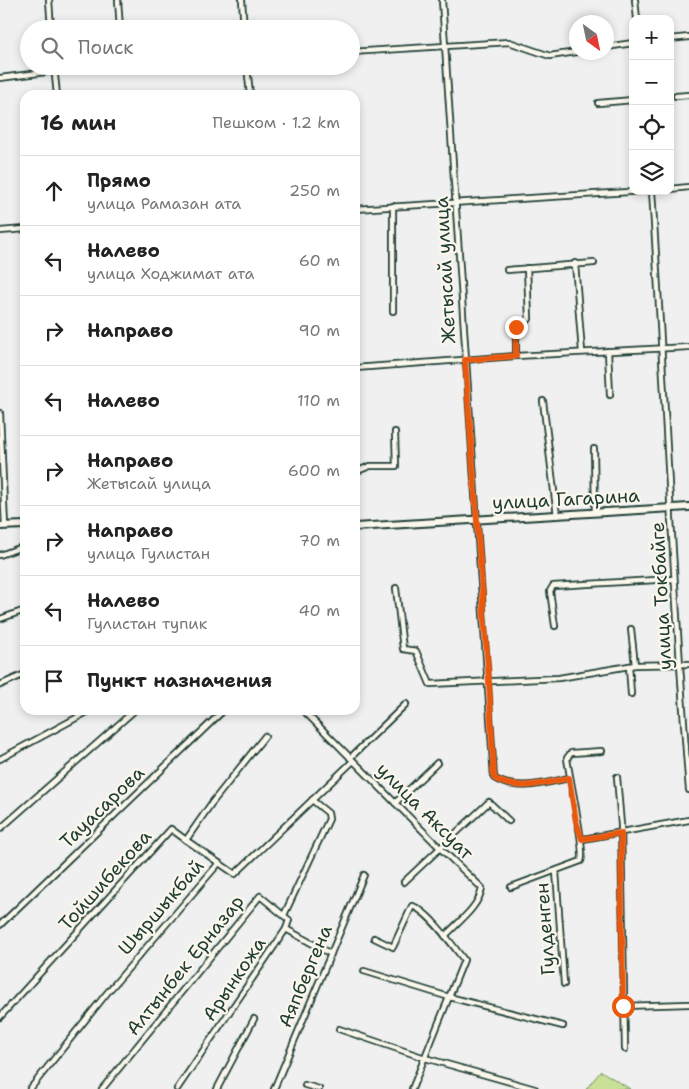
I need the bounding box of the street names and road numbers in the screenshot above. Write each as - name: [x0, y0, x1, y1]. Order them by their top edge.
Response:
- street label: Жетысай улица: [429, 196, 461, 344]
- street label: улица Гагарина: [492, 483, 641, 515]
- street label: улица Токбайге: [645, 521, 677, 671]
- street label: улица Аксуат: [371, 757, 479, 865]
- street label: Тауасарова: [54, 760, 150, 854]
- street label: Тойшибекова: [53, 824, 157, 936]
- street label: Шыршыкбай: [113, 854, 209, 960]
- street label: Гулденген: [529, 882, 561, 976]
- street label: Алтынбек Ерназар: [121, 890, 249, 1040]
- street label: Аяпбергена: [272, 921, 338, 1031]
- street label: Арынкожа: [197, 932, 271, 1026]

